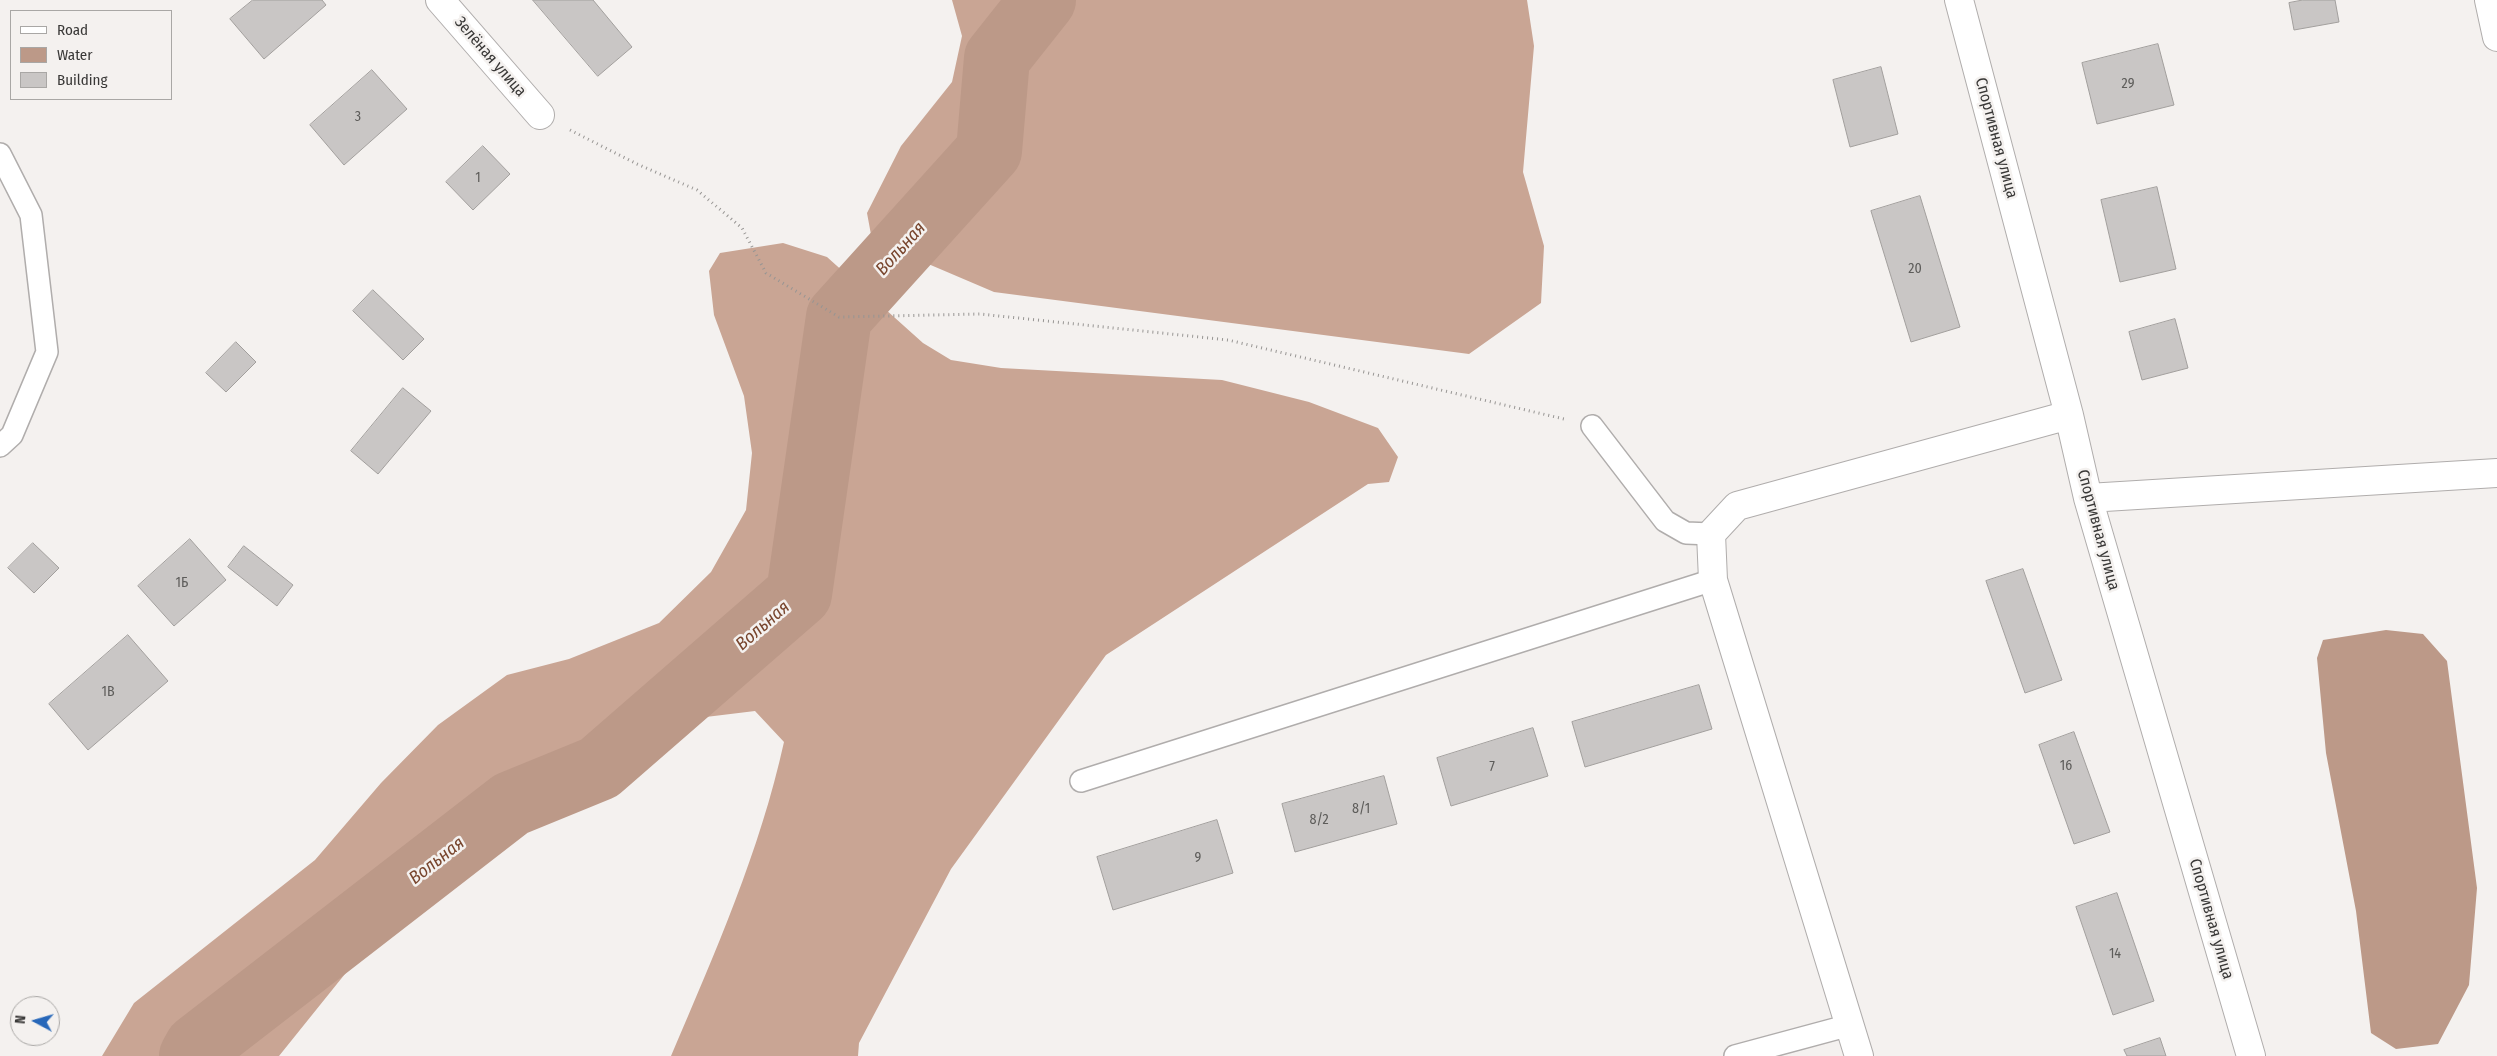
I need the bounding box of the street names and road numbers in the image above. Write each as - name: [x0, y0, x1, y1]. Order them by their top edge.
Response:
- street label: Зелёная улица: [450, 13, 530, 101]
- street label: Спортивная улица: [1971, 76, 2021, 200]
- street label: Спортивная улица: [2073, 468, 2123, 592]
- street label: Спортивная улица: [2185, 857, 2237, 981]

